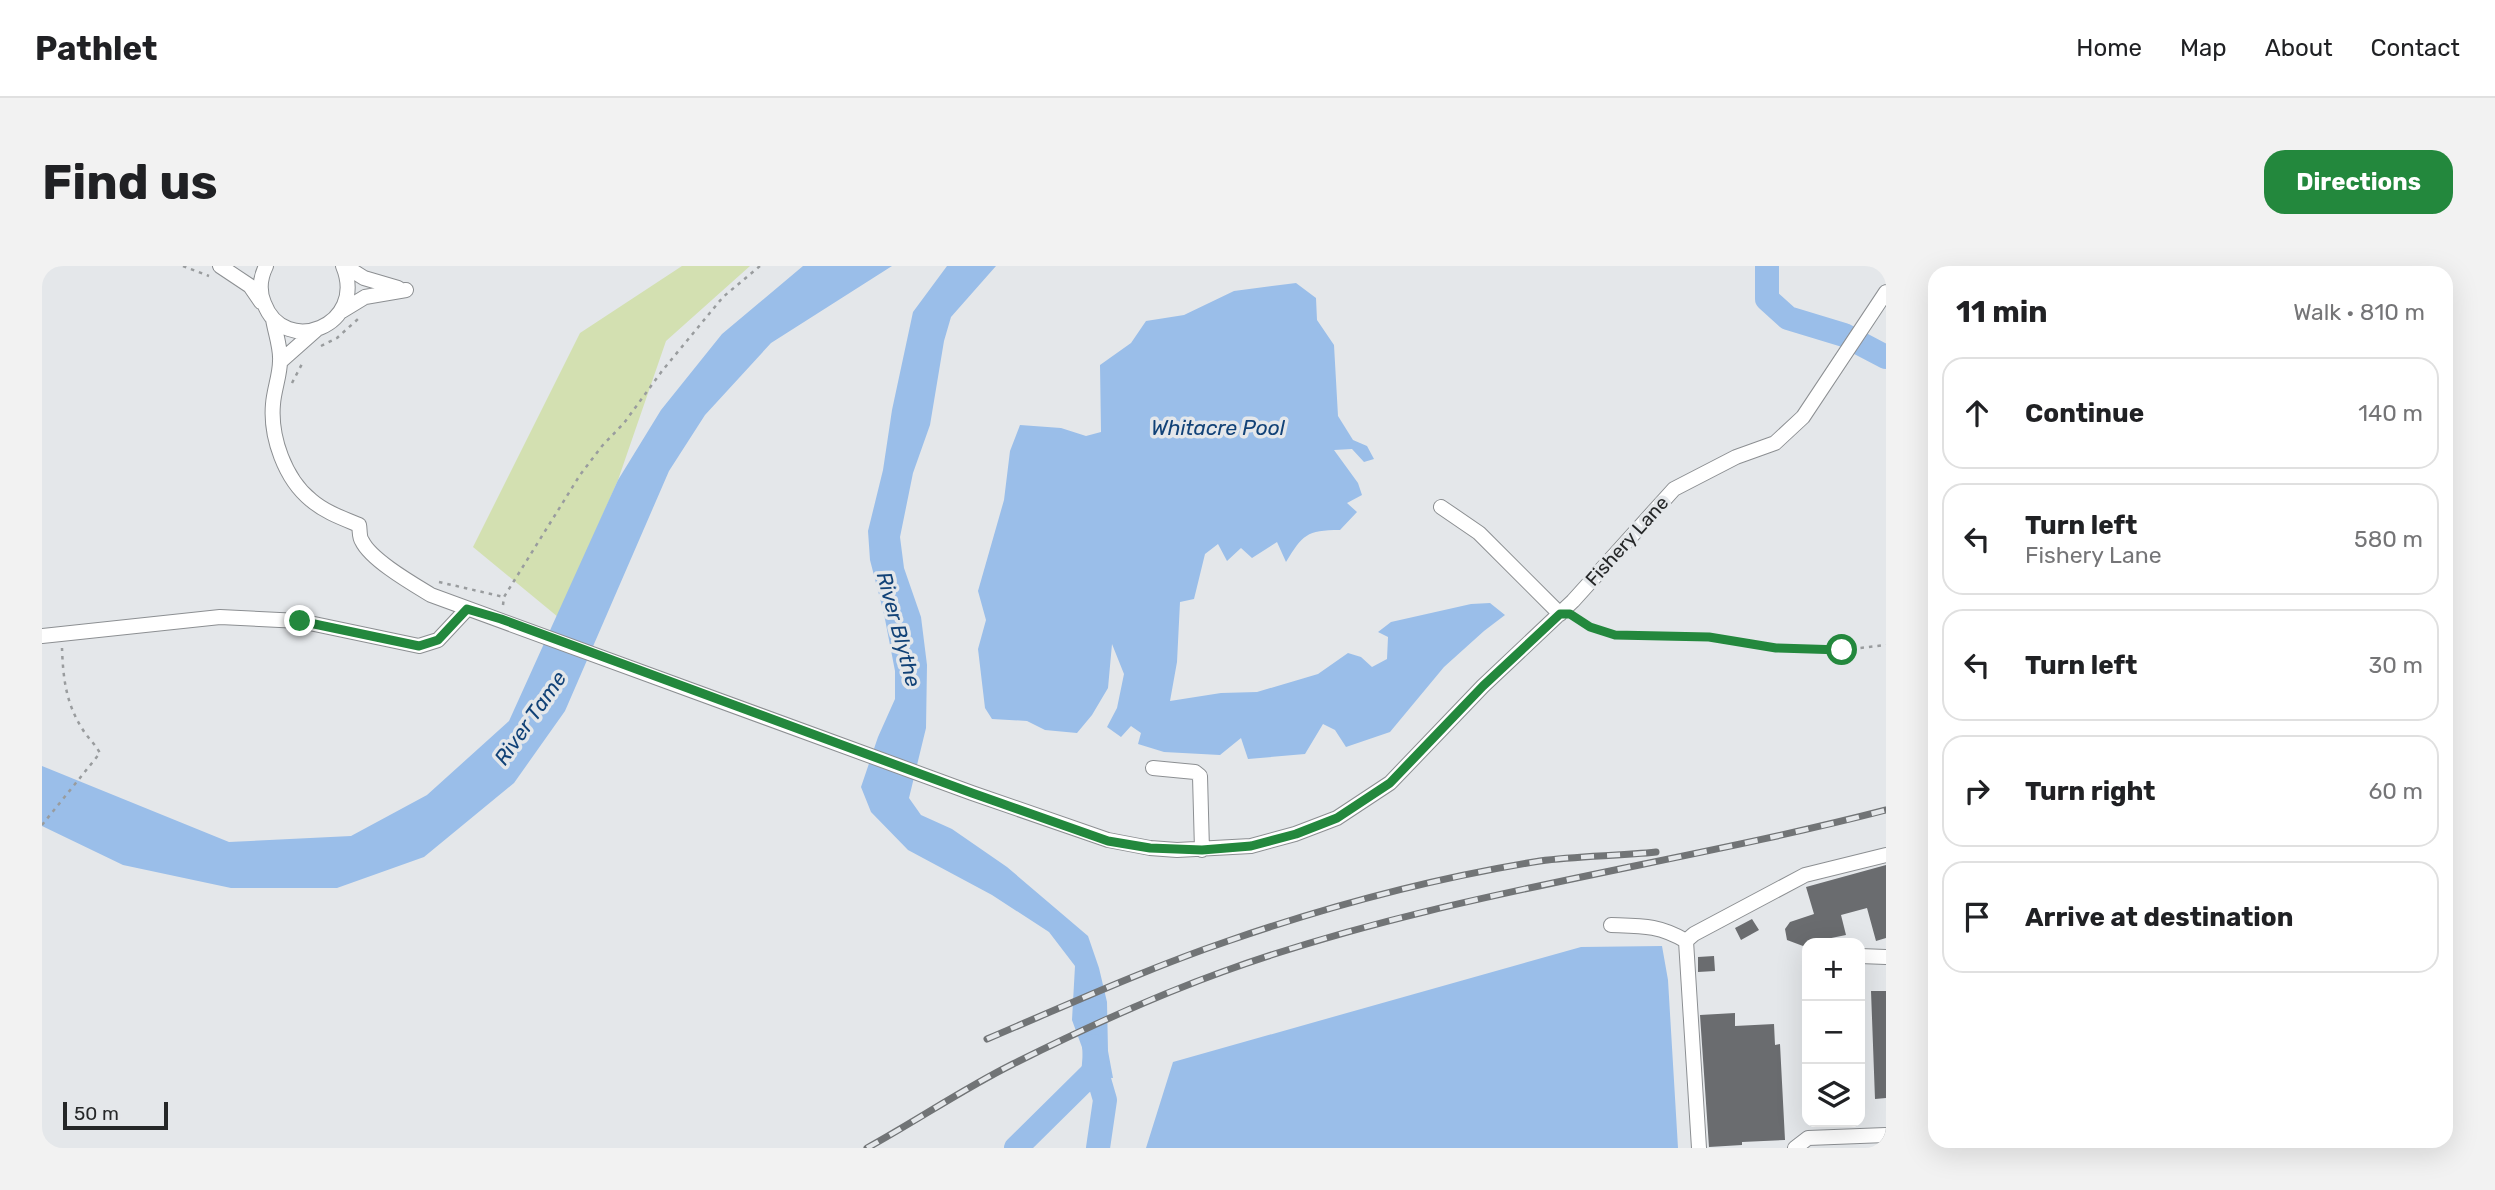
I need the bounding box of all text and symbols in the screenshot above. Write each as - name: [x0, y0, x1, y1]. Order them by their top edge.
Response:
- text: Pathlet: [35, 29, 158, 68]
- text: Home: [2076, 34, 2142, 62]
- text: Map: [2180, 34, 2227, 62]
- text: About: [2265, 34, 2333, 62]
- text: Contact: [2371, 34, 2460, 62]
- button: Directions: [2264, 150, 2453, 214]
- text: Find us: [42, 153, 218, 211]
- text: 11 min: [1956, 294, 2048, 330]
- text: Walk · 810 m: [2293, 298, 2425, 326]
- icon: ahead: [1958, 394, 1996, 432]
- text: Continue: [2025, 398, 2144, 429]
- text: 140 m: [2358, 399, 2423, 427]
- water label: Whitacre Pool: [1151, 415, 1286, 440]
- street label: Fishery Lane: [1581, 491, 1673, 591]
- text: Turn left: [2025, 510, 2137, 541]
- icon: left: [1958, 520, 1996, 558]
- text: 580 m: [2354, 525, 2423, 553]
- text: Fishery Lane: [2025, 541, 2162, 569]
- water label: River Blythe: [872, 569, 926, 690]
- route end: [284, 605, 315, 636]
- route start: [1826, 634, 1857, 665]
- icon: left: [1958, 646, 1996, 684]
- text: Turn left: [2025, 650, 2137, 681]
- text: 30 m: [2368, 651, 2423, 679]
- water label: River Tame: [489, 666, 572, 770]
- icon: right: [1958, 772, 1996, 810]
- text: Turn right: [2025, 776, 2155, 807]
- text: 60 m: [2368, 777, 2423, 805]
- icon: arrive: [1958, 898, 1996, 936]
- text: Arrive at destination: [2025, 902, 2293, 933]
- map controls: [1802, 938, 1865, 1127]
- button: +: [1802, 938, 1865, 1001]
- button: −: [1802, 1001, 1865, 1064]
- button: layers: [1802, 1064, 1865, 1127]
- scale bar: [63, 1099, 168, 1131]
- text: 50 m: [74, 1102, 119, 1125]

